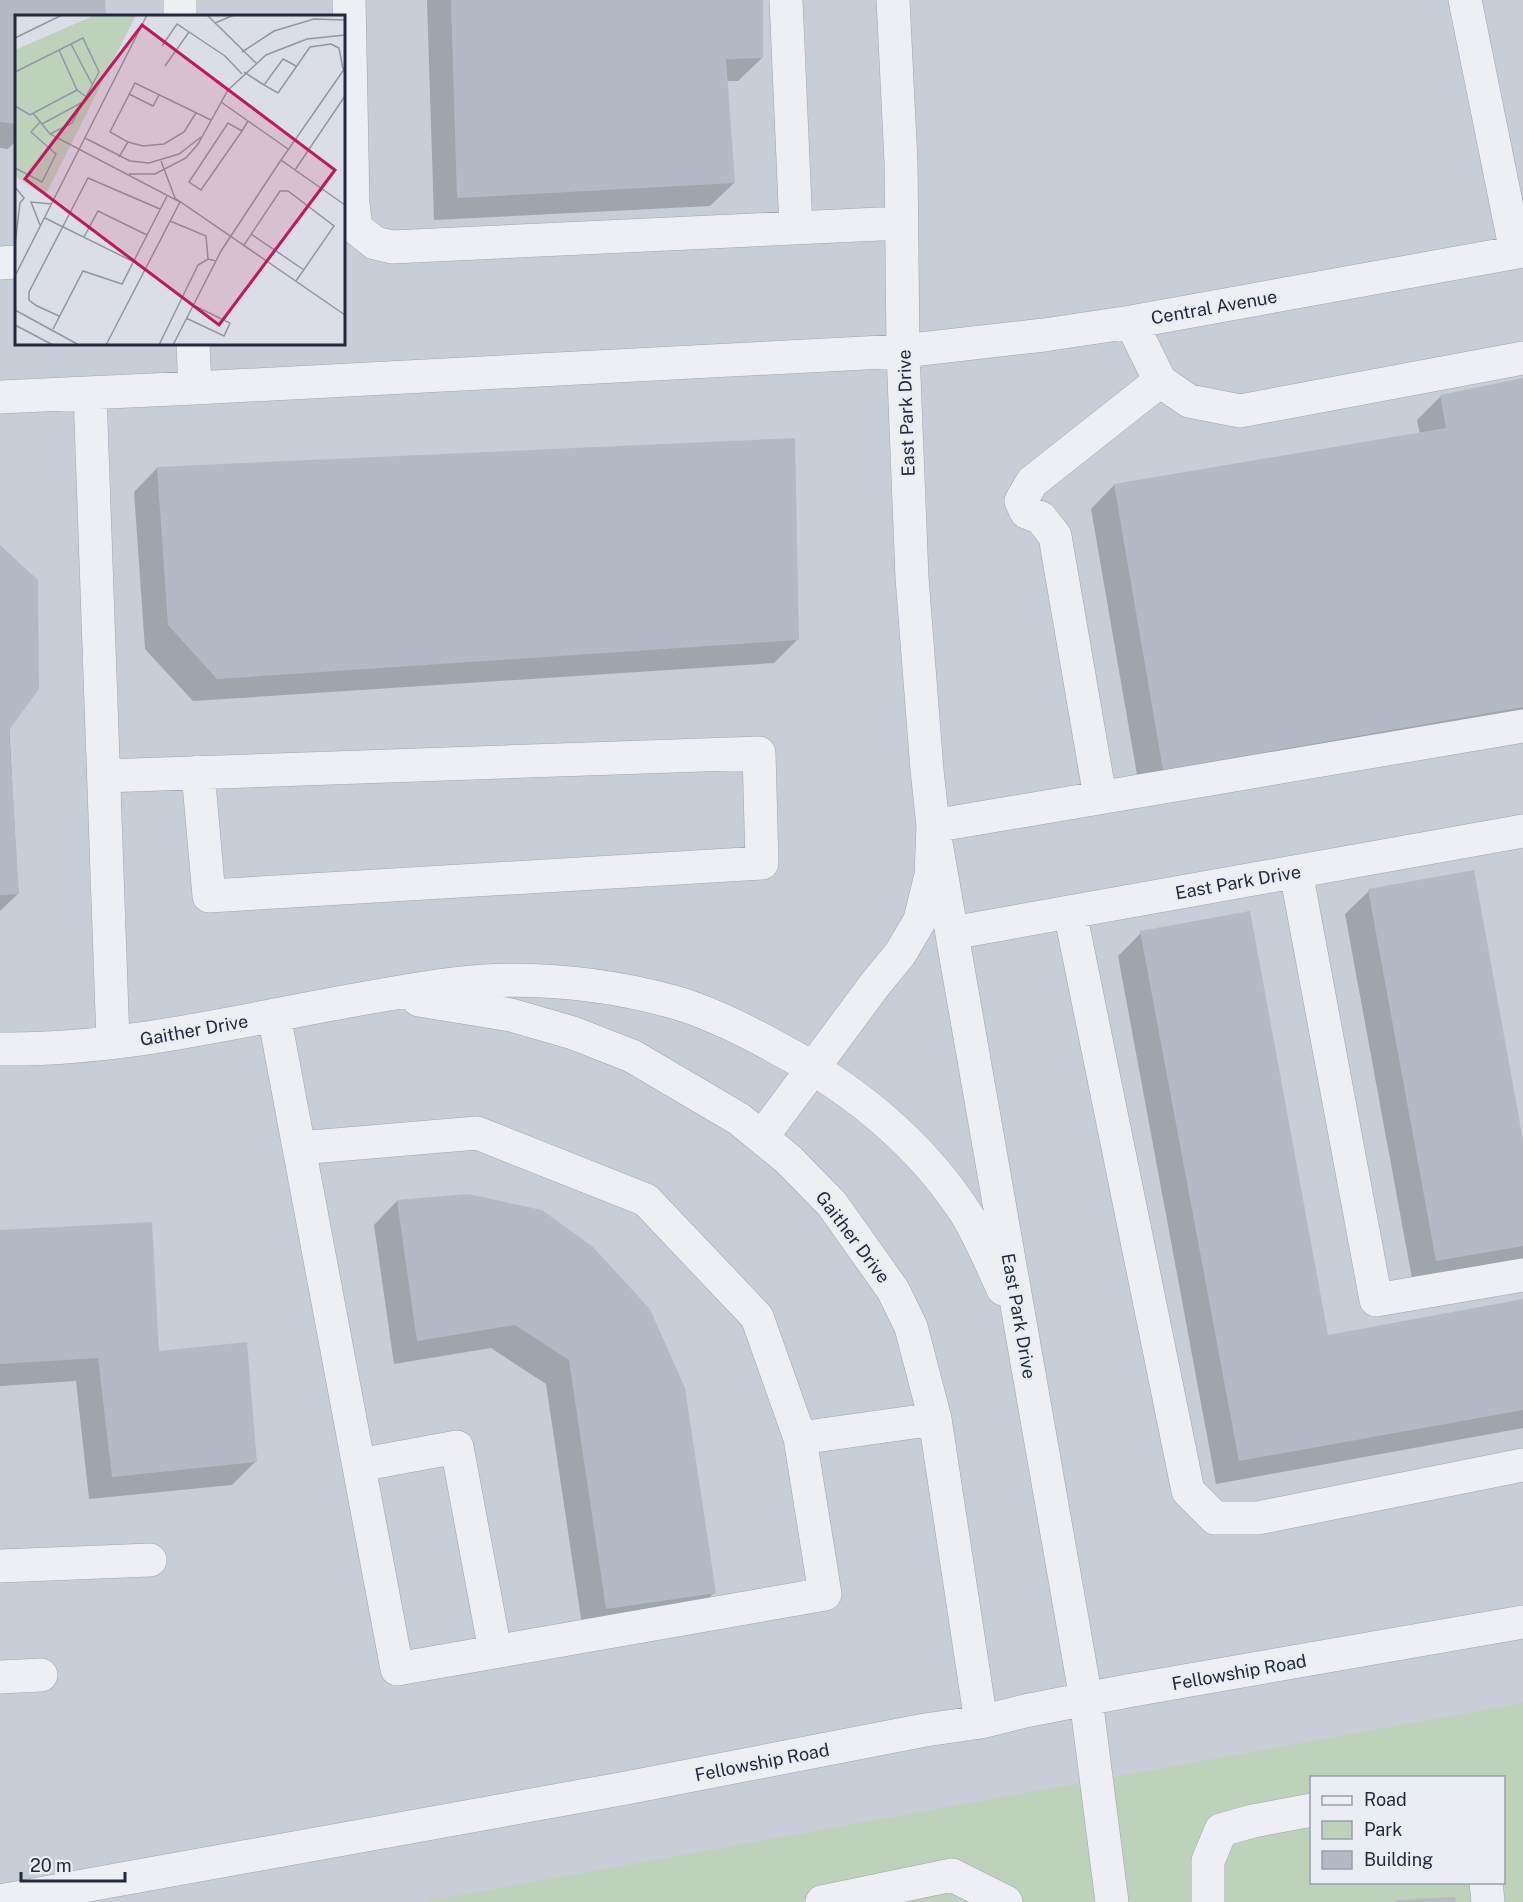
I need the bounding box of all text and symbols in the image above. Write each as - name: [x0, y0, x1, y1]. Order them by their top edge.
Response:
- inset map: [15, 15, 345, 345]
- street label: Central Avenue: [1149, 286, 1279, 328]
- street label: East Park Drive: [893, 349, 919, 477]
- street label: East Park Drive: [1174, 861, 1302, 903]
- street label: Gaither Drive: [138, 1010, 250, 1050]
- street label: Gaither Drive: [812, 1187, 894, 1287]
- street label: East Park Drive: [998, 1252, 1040, 1380]
- street label: Fellowship Road: [1170, 1650, 1308, 1694]
- street label: Fellowship Road: [693, 1739, 831, 1785]
- legend: [1310, 1776, 1505, 1884]
- text: Road: [1364, 1789, 1407, 1810]
- text: Park: [1364, 1819, 1402, 1840]
- scale bar: [21, 1845, 124, 1883]
- text: Building: [1364, 1849, 1433, 1870]
- text: 20 m: [30, 1855, 72, 1876]

